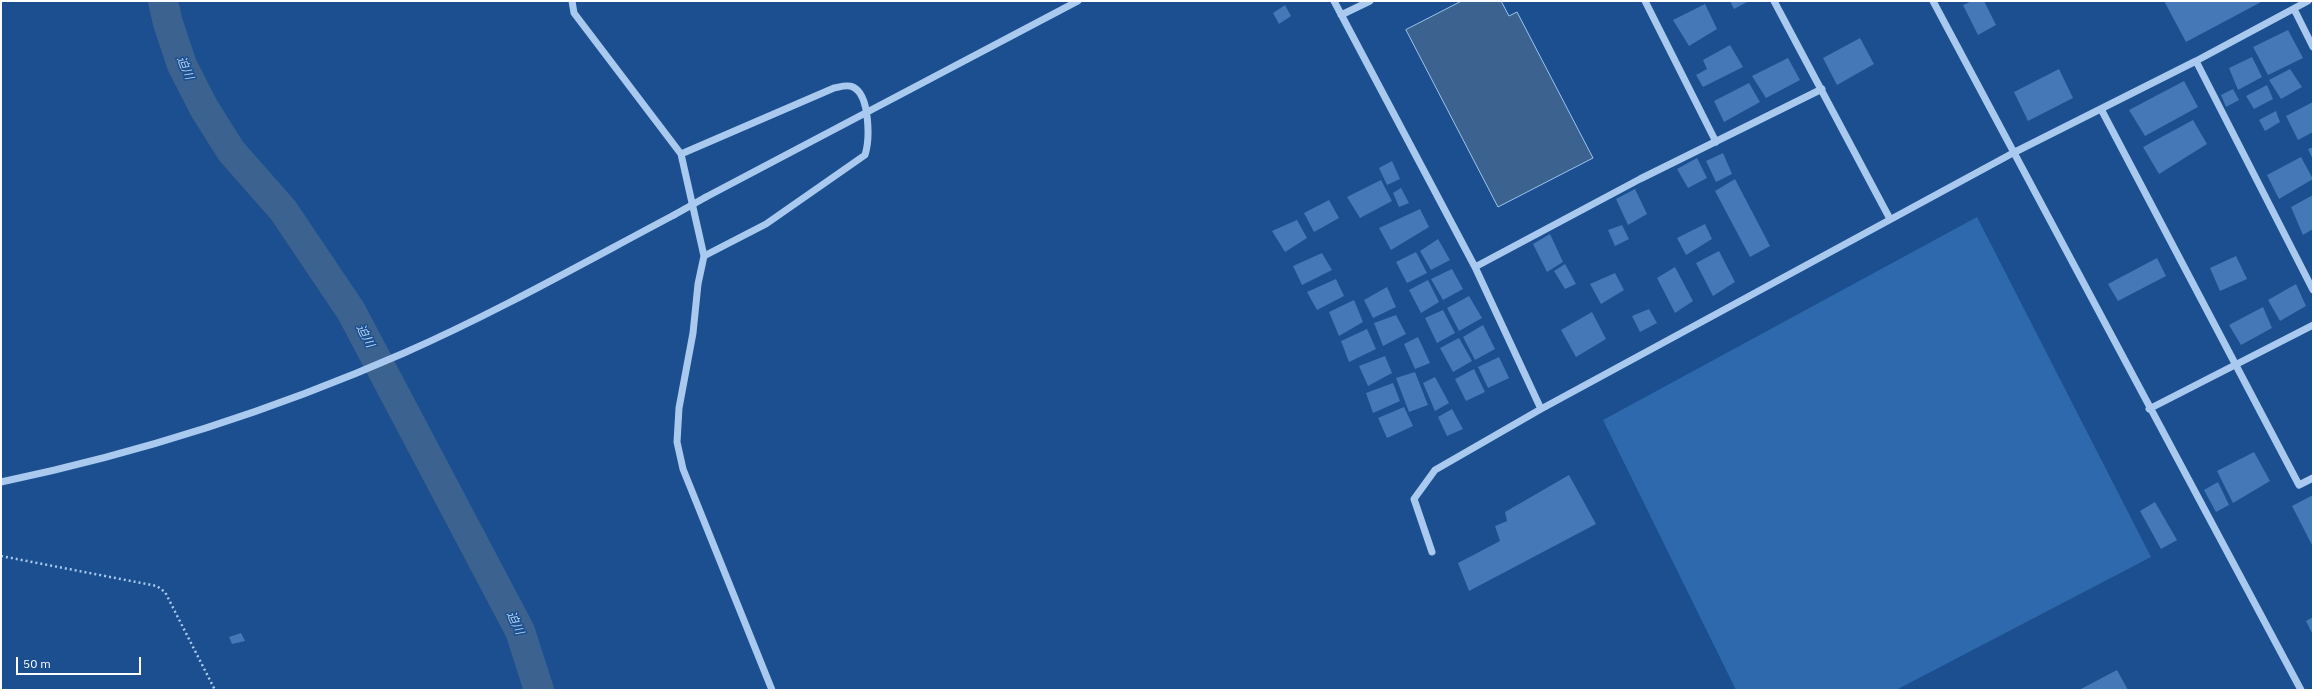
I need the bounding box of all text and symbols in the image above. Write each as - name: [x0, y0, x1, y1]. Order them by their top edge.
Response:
- water label: 迫川: [174, 54, 196, 82]
- water label: 迫川: [353, 322, 377, 350]
- water label: 迫川: [503, 609, 527, 637]
- scale bar: [18, 649, 143, 675]
- text: 50 m: [23, 656, 51, 671]

